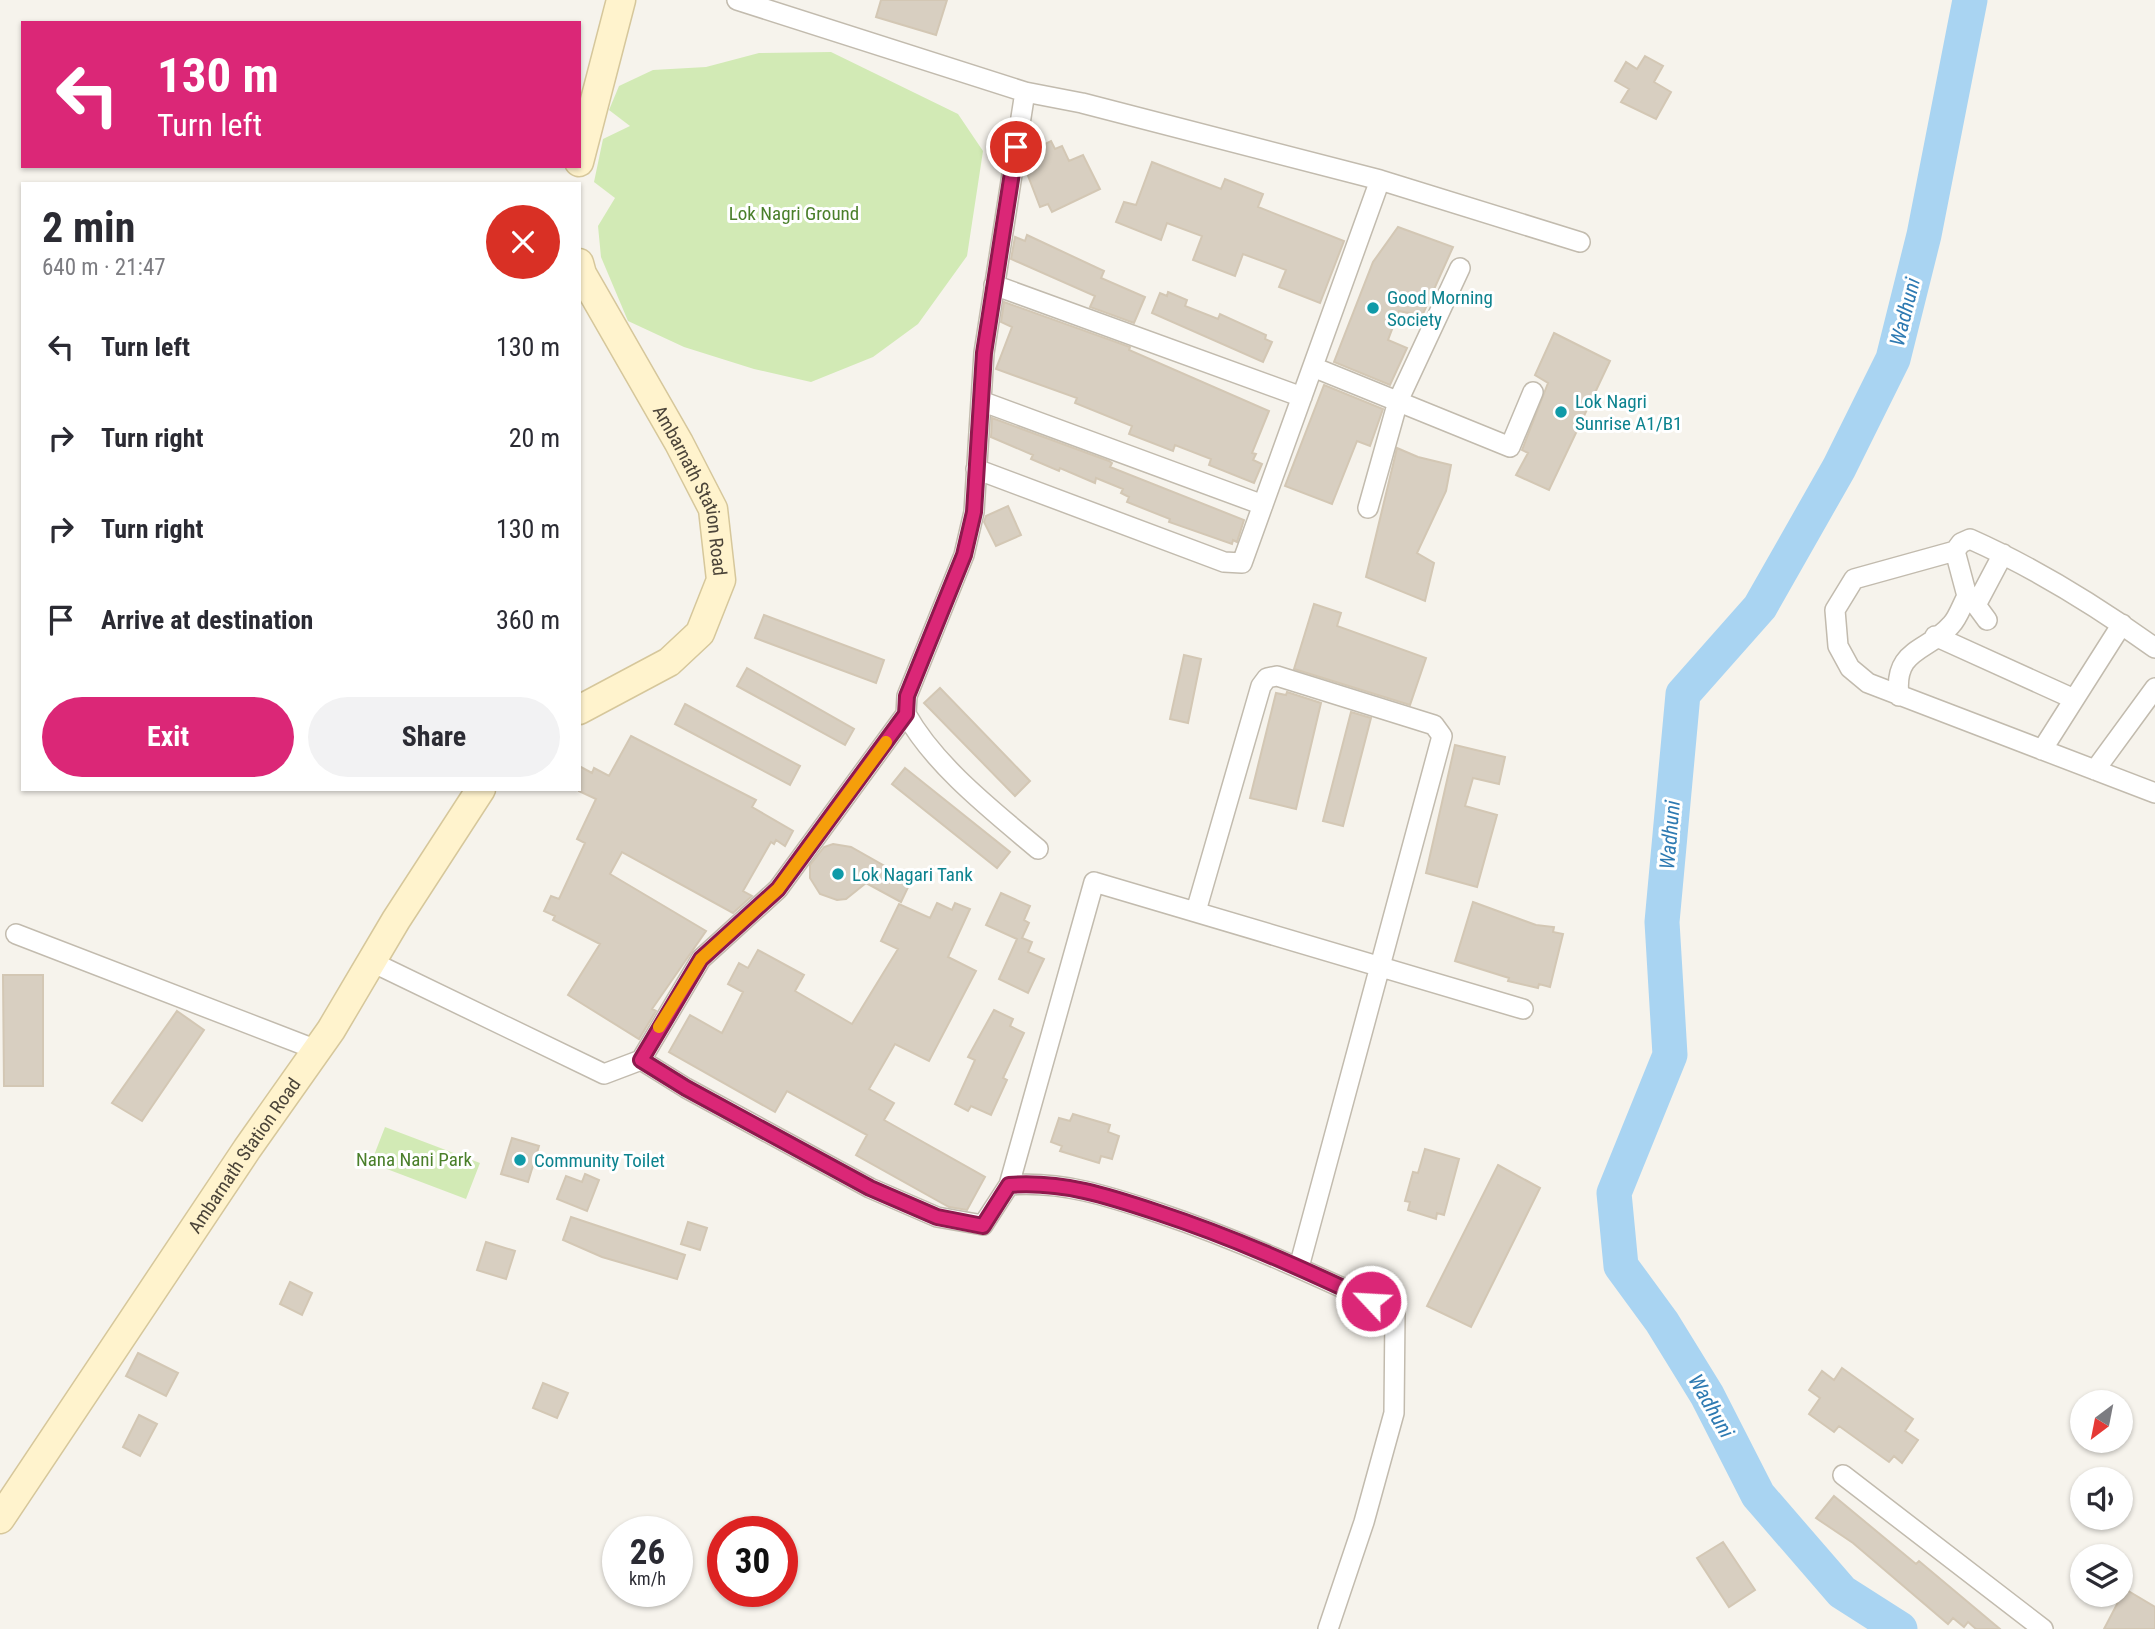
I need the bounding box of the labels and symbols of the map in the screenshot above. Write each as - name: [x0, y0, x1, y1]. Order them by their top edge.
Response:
- pin: [986, 117, 1046, 177]
- park label: Lok Nagri Ground: [729, 202, 859, 225]
- water label: Wadhuni: [1885, 275, 1925, 349]
- place label: Good Morning Society: [1387, 286, 1493, 331]
- marker: Good Morning Society: [1365, 300, 1381, 316]
- place label: Lok Nagri Sunrise A1/B1: [1575, 390, 1682, 435]
- street label: Ambarnath Station Road: [648, 401, 731, 577]
- marker: Lok Nagri Sunrise A1/B1: [1553, 404, 1569, 420]
- water label: Wadhuni: [1655, 799, 1685, 871]
- place label: Lok Nagari Tank: [852, 863, 973, 886]
- marker: Lok Nagari Tank: [830, 866, 846, 882]
- street label: Ambarnath Station Road: [183, 1074, 306, 1237]
- park label: Nana Nani Park: [356, 1148, 473, 1171]
- place label: Community Toilet: [534, 1149, 665, 1172]
- marker: Community Toilet: [512, 1152, 528, 1168]
- position arrow: [1334, 1264, 1408, 1338]
- water label: Wadhuni: [1683, 1370, 1739, 1442]
- north arrow: [2070, 1390, 2133, 1452]
- speed limit sign: 30: [707, 1516, 798, 1607]

